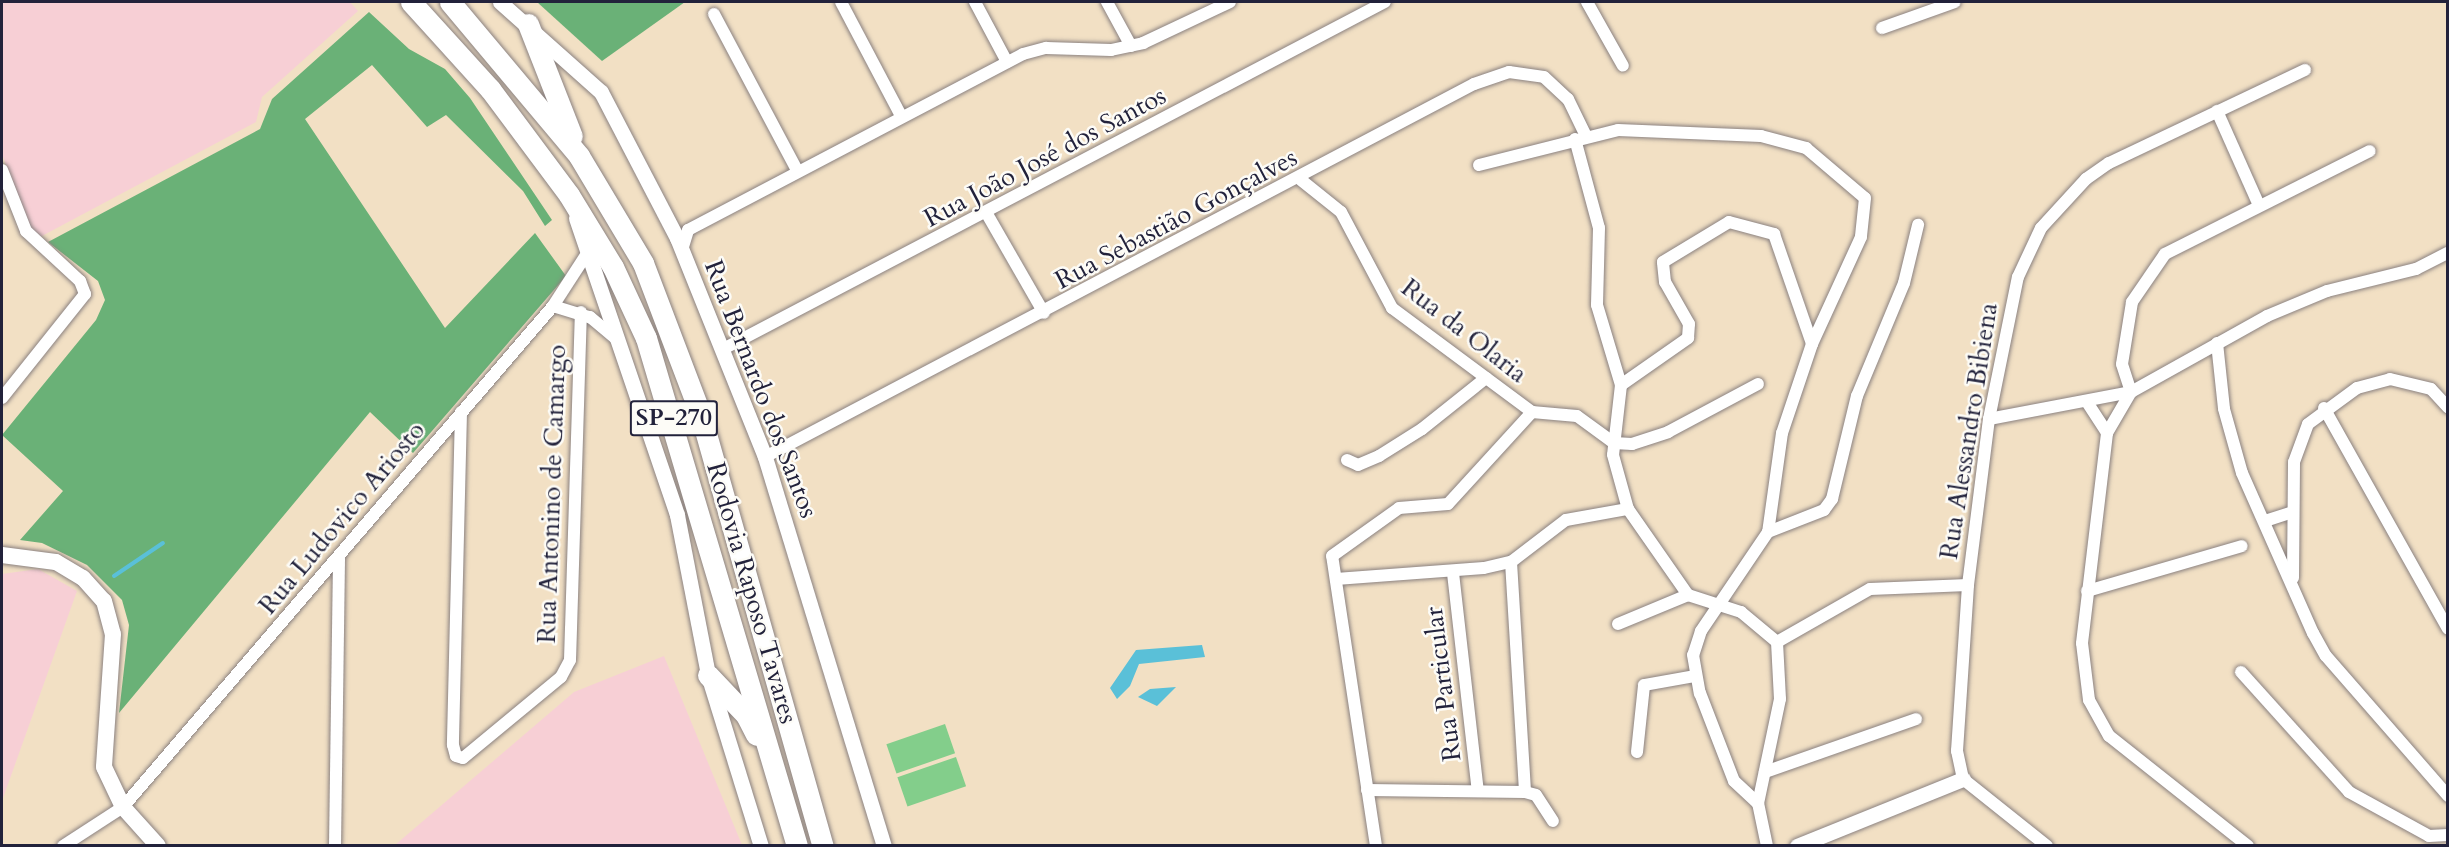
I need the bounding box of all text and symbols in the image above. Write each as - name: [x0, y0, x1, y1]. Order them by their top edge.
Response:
- street label: Rua João José dos Santos: [919, 80, 1171, 234]
- street label: Rua Sebastião Gonçalves: [1050, 142, 1302, 296]
- street label: Rua Bernardo dos Santos: [697, 256, 825, 522]
- street label: Rua da Olaria: [1395, 272, 1533, 390]
- street label: Rua Alessandro Bibiena: [1933, 301, 2005, 561]
- street label: Rua Antonino de Camargo: [531, 344, 573, 644]
- road number: SP-270: [629, 397, 719, 439]
- street label: Rua Ludovico Ariosto: [252, 415, 432, 621]
- street label: Rodovia Raposo Tavares: [700, 459, 804, 727]
- street label: Rua Particular: [1418, 605, 1468, 763]

